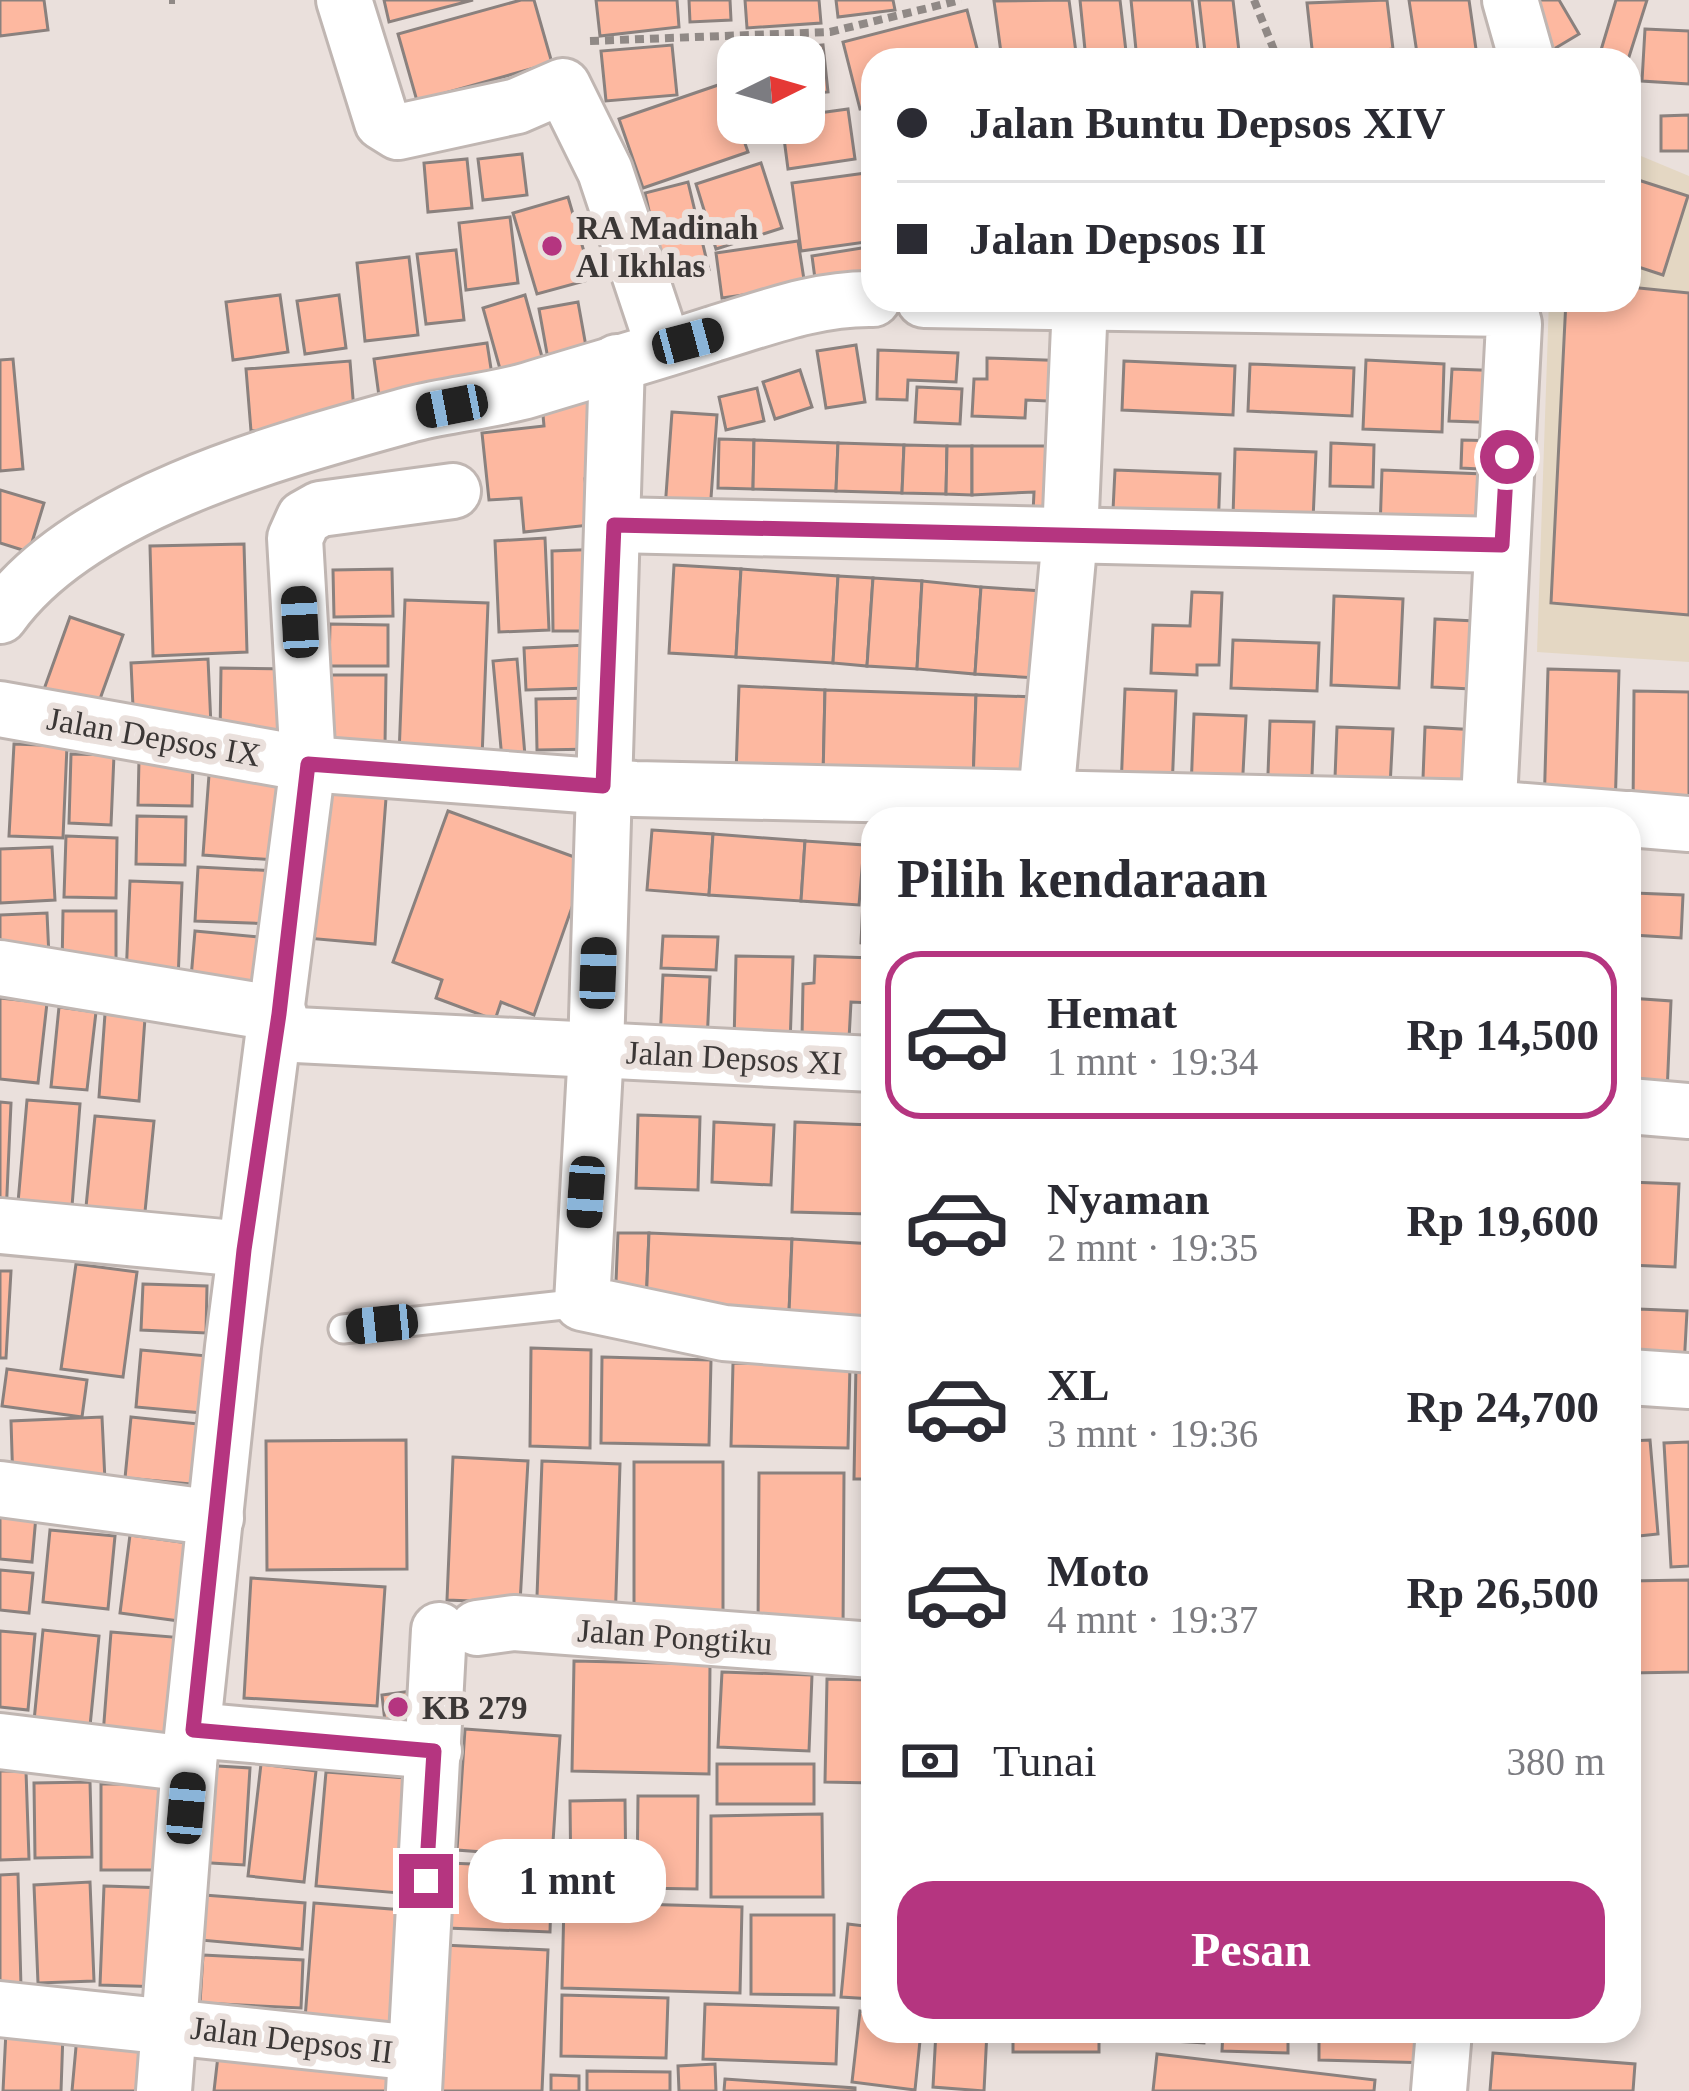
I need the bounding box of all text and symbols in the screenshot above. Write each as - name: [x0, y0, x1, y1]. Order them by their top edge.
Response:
- north arrow: [717, 36, 825, 144]
- map controls: [717, 36, 825, 144]
- text: Jalan Buntu Depsos XIV: [969, 98, 1445, 148]
- place label: RA Madinah Al Ikhlas: [576, 210, 758, 284]
- text: Jalan Depsos II: [969, 214, 1267, 264]
- marker: RA Madinah Al Ikhlas: [539, 233, 565, 259]
- car: [649, 314, 727, 368]
- car: [413, 381, 491, 431]
- route start: [1480, 430, 1534, 484]
- car: [280, 585, 320, 659]
- street label: Jalan Depsos IX: [44, 700, 264, 774]
- text: Pilih kendaraan: [897, 849, 1268, 909]
- car: [579, 936, 617, 1010]
- icon: car: [903, 981, 1011, 1089]
- text: Hemat: [1047, 988, 1177, 1038]
- text: Rp 14,500: [1406, 1010, 1599, 1060]
- street label: Jalan Depsos XI: [625, 1034, 843, 1082]
- text: 1 mnt · 19:34: [1047, 1040, 1258, 1083]
- car: [566, 1155, 606, 1229]
- icon: car: [903, 1167, 1011, 1275]
- text: Nyaman: [1047, 1174, 1210, 1224]
- text: Rp 19,600: [1406, 1196, 1599, 1246]
- text: 2 mnt · 19:35: [1047, 1226, 1258, 1269]
- car: [344, 1302, 420, 1346]
- icon: car: [903, 1353, 1011, 1461]
- text: XL: [1047, 1360, 1110, 1410]
- text: Rp 24,700: [1406, 1382, 1599, 1432]
- text: 3 mnt · 19:36: [1047, 1412, 1258, 1455]
- icon: car: [903, 1539, 1011, 1647]
- text: Moto: [1047, 1546, 1149, 1596]
- text: Rp 26,500: [1406, 1568, 1599, 1618]
- text: 4 mnt · 19:37: [1047, 1598, 1258, 1641]
- street label: Jalan Pongtiku: [576, 1612, 774, 1662]
- place label: KB 279: [422, 1690, 527, 1726]
- marker: KB 279: [385, 1694, 411, 1720]
- icon: cash: [897, 1728, 963, 1794]
- text: Tunai: [993, 1736, 1096, 1786]
- text: 380 m: [1506, 1740, 1605, 1783]
- car: [165, 1771, 207, 1845]
- callout: 1 mnt: [468, 1839, 666, 1923]
- route end: [399, 1854, 453, 1908]
- text: 1 mnt: [519, 1859, 615, 1902]
- button: Pesan: [897, 1881, 1605, 2019]
- street label: Jalan Depsos II: [189, 2010, 395, 2070]

